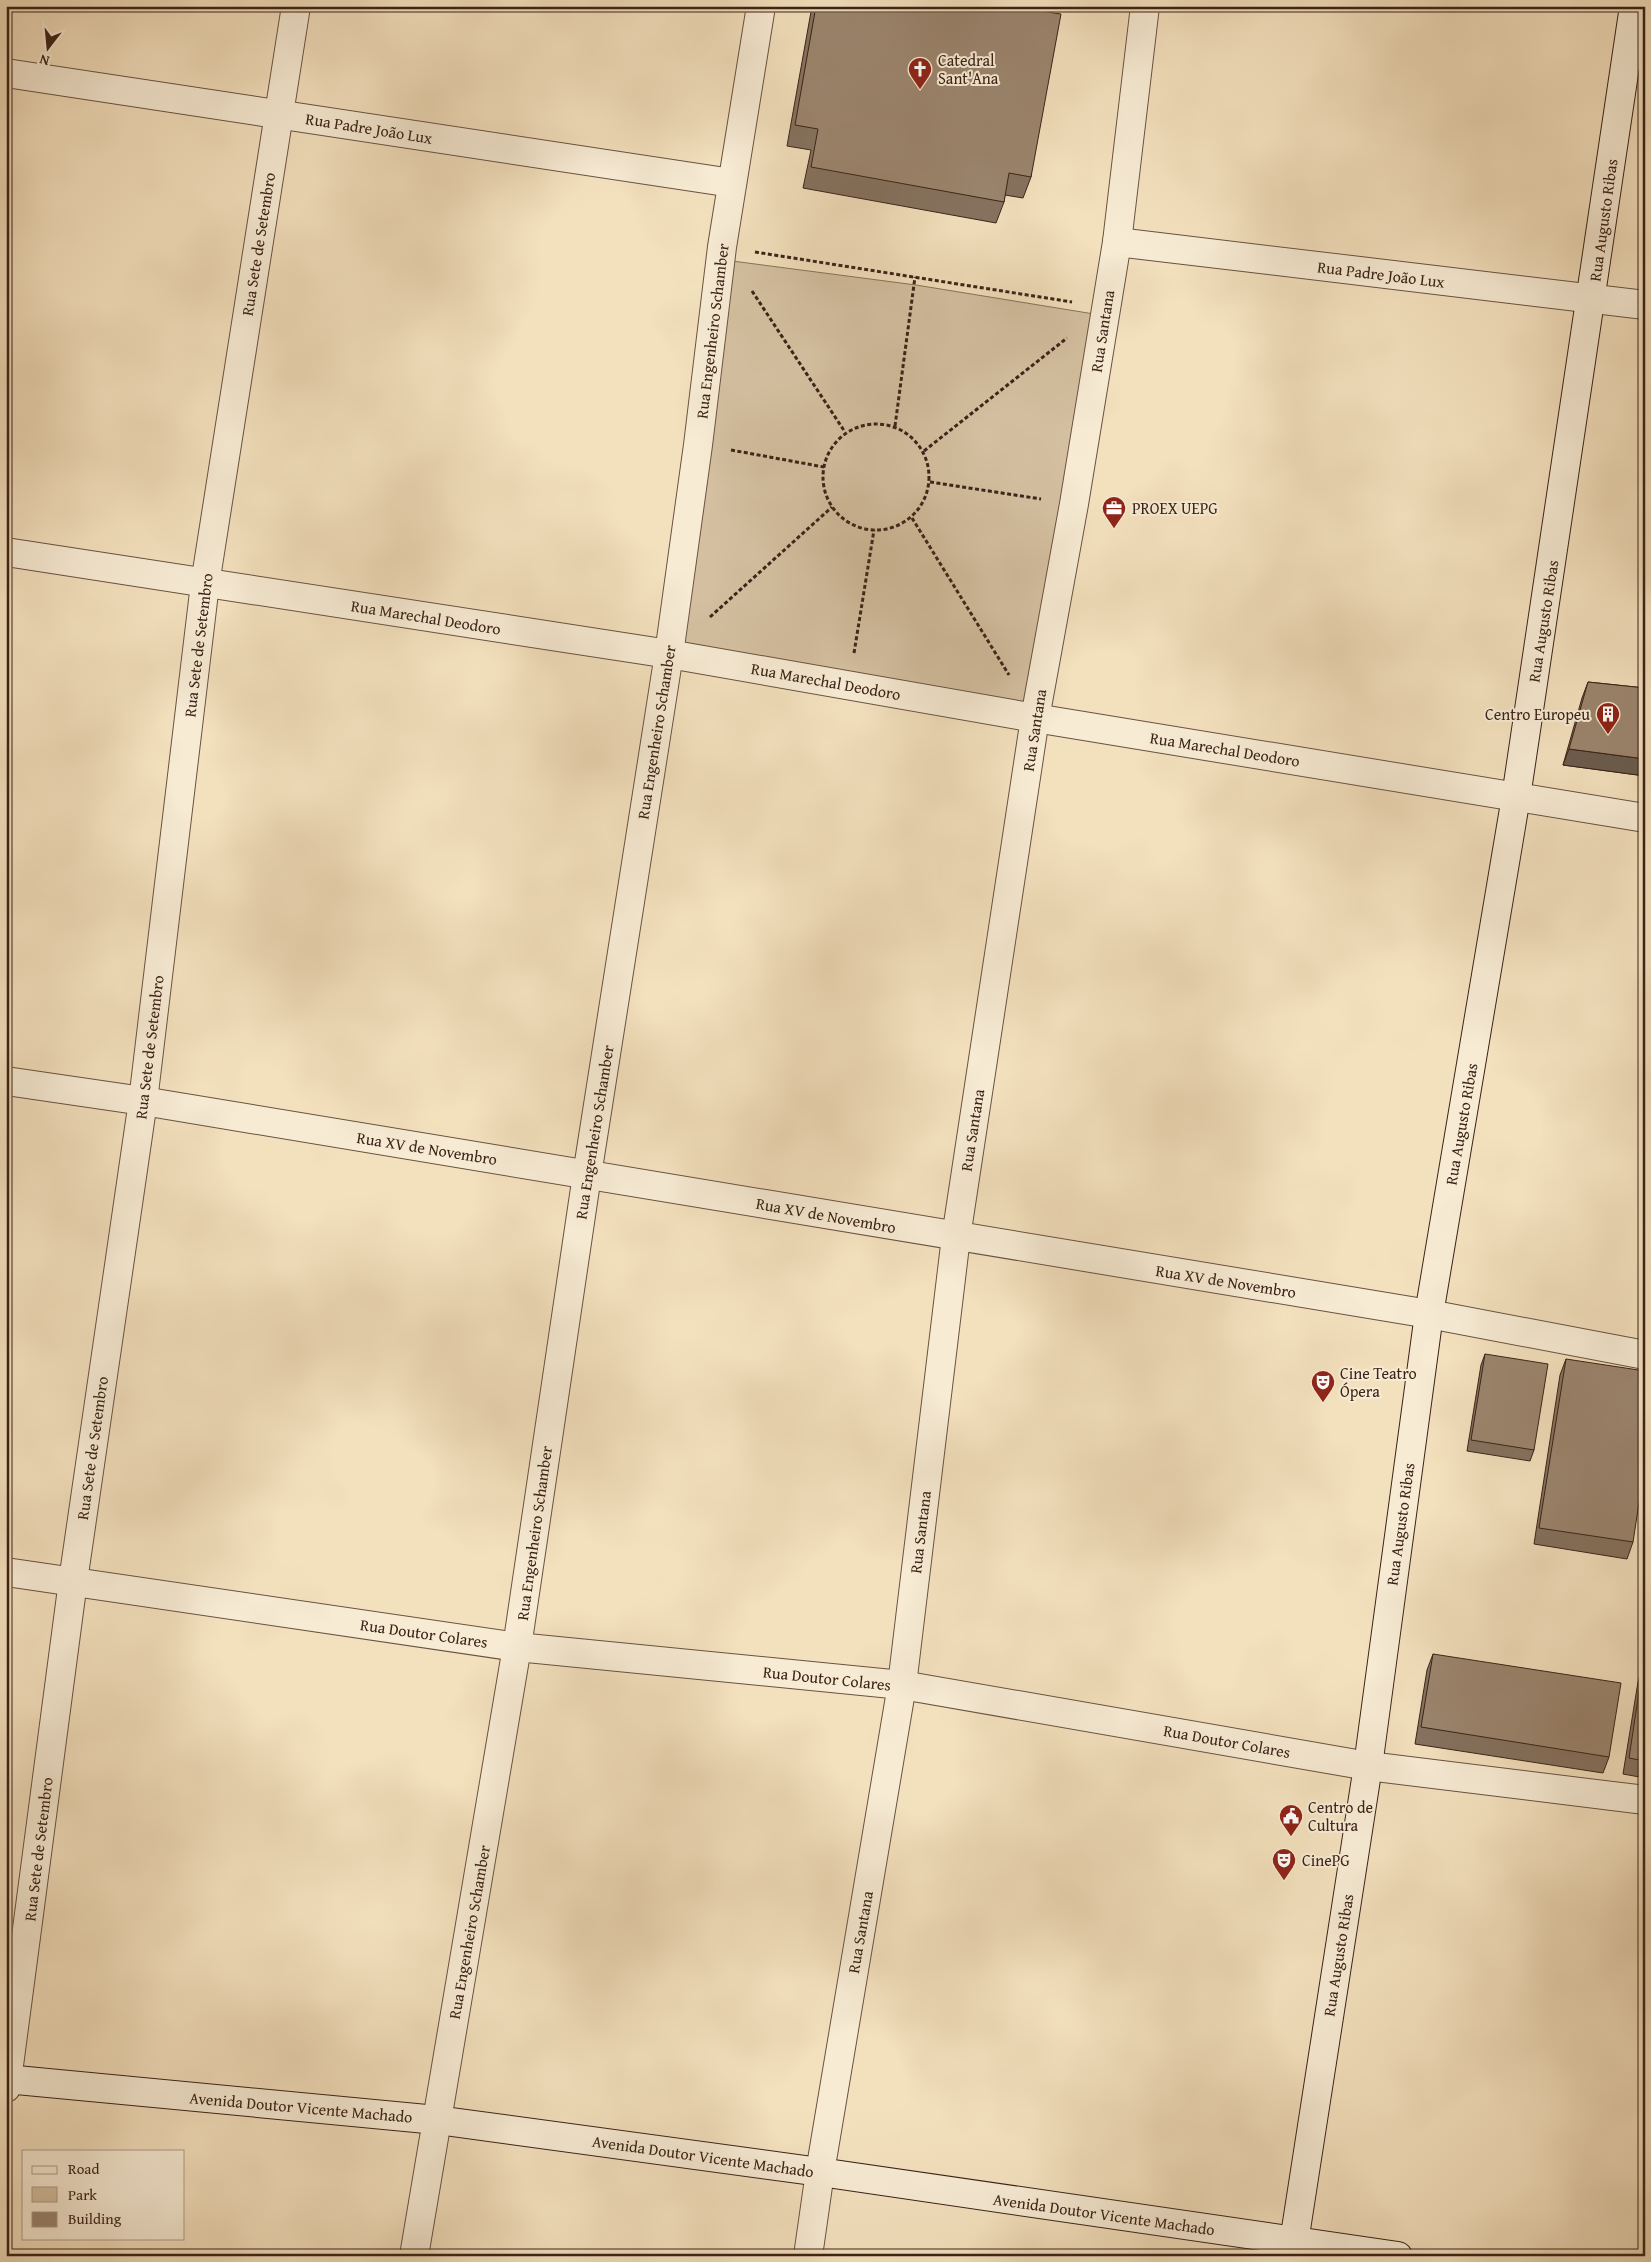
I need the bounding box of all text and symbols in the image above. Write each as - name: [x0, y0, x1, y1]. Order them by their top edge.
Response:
- north arrow: [22, 22, 72, 72]
- place label: Catedral Sant'Ana: [938, 48, 999, 90]
- text: N: [37, 49, 52, 71]
- church icon: Catedral Sant'Ana: [907, 56, 933, 90]
- street label: Rua Padre João Lux: [304, 106, 435, 150]
- street label: Rua Augusto Ribas: [1583, 157, 1623, 283]
- street label: Rua Sete de Setembro: [235, 171, 281, 317]
- street label: Rua Engenheiro Schamber: [689, 242, 735, 420]
- street label: Rua Padre João Lux: [1316, 254, 1447, 294]
- street label: Rua Santana: [1084, 288, 1120, 374]
- office icon: PROEX UEPG: [1101, 495, 1127, 529]
- place label: PROEX UEPG: [1132, 496, 1218, 520]
- street label: Rua Augusto Ribas: [1521, 558, 1565, 684]
- street label: Rua Sete de Setembro: [177, 572, 219, 718]
- street label: Rua Marechal Deodoro: [349, 593, 503, 641]
- street label: Rua Engenheiro Schamber: [630, 643, 682, 821]
- street label: Rua Marechal Deodoro: [749, 656, 903, 706]
- street label: Rua Santana: [1016, 687, 1052, 773]
- building icon: Centro Europeu: [1595, 701, 1621, 735]
- place label: Centro Europeu: [1485, 702, 1590, 726]
- street label: Rua Marechal Deodoro: [1148, 725, 1302, 773]
- street label: Rua Sete de Setembro: [128, 974, 170, 1120]
- street label: Rua Engenheiro Schamber: [568, 1043, 620, 1221]
- street label: Rua Augusto Ribas: [1438, 1061, 1484, 1187]
- street label: Rua Santana: [954, 1087, 990, 1173]
- street label: Rua XV de Novembro: [355, 1125, 499, 1171]
- street label: Rua XV de Novembro: [754, 1191, 898, 1239]
- street label: Rua XV de Novembro: [1154, 1258, 1298, 1304]
- place label: Cine Teatro Ópera: [1340, 1361, 1417, 1403]
- theatre icon: Cine Teatro Ópera: [1310, 1369, 1336, 1403]
- street label: Rua Sete de Setembro: [70, 1375, 114, 1521]
- street label: Rua Engenheiro Schamber: [510, 1444, 558, 1622]
- street label: Rua Augusto Ribas: [1380, 1461, 1420, 1587]
- street label: Rua Santana: [903, 1489, 937, 1575]
- street label: Rua Doutor Colares: [359, 1612, 489, 1654]
- street label: Rua Doutor Colares: [762, 1659, 892, 1697]
- street label: Rua Doutor Colares: [1162, 1718, 1292, 1764]
- street label: Rua Sete de Setembro: [17, 1776, 59, 1922]
- place label: Centro de Cultura: [1308, 1795, 1373, 1837]
- public building icon: Centro de Cultura: [1278, 1803, 1304, 1837]
- street label: Rua Engenheiro Schamber: [442, 1843, 496, 2021]
- theatre icon: CinePG: [1271, 1847, 1297, 1881]
- place label: CinePG: [1302, 1848, 1350, 1872]
- street label: Rua Santana: [841, 1889, 879, 1975]
- street label: Rua Augusto Ribas: [1316, 1892, 1360, 2018]
- street label: Avenida Doutor Vicente Machado: [189, 2085, 413, 2129]
- street label: Avenida Doutor Vicente Machado: [591, 2129, 815, 2183]
- legend: [22, 2150, 185, 2240]
- text: Road: [68, 2158, 99, 2179]
- text: Park: [68, 2184, 97, 2205]
- street label: Avenida Doutor Vicente Machado: [992, 2187, 1216, 2241]
- text: Building: [68, 2208, 122, 2229]

